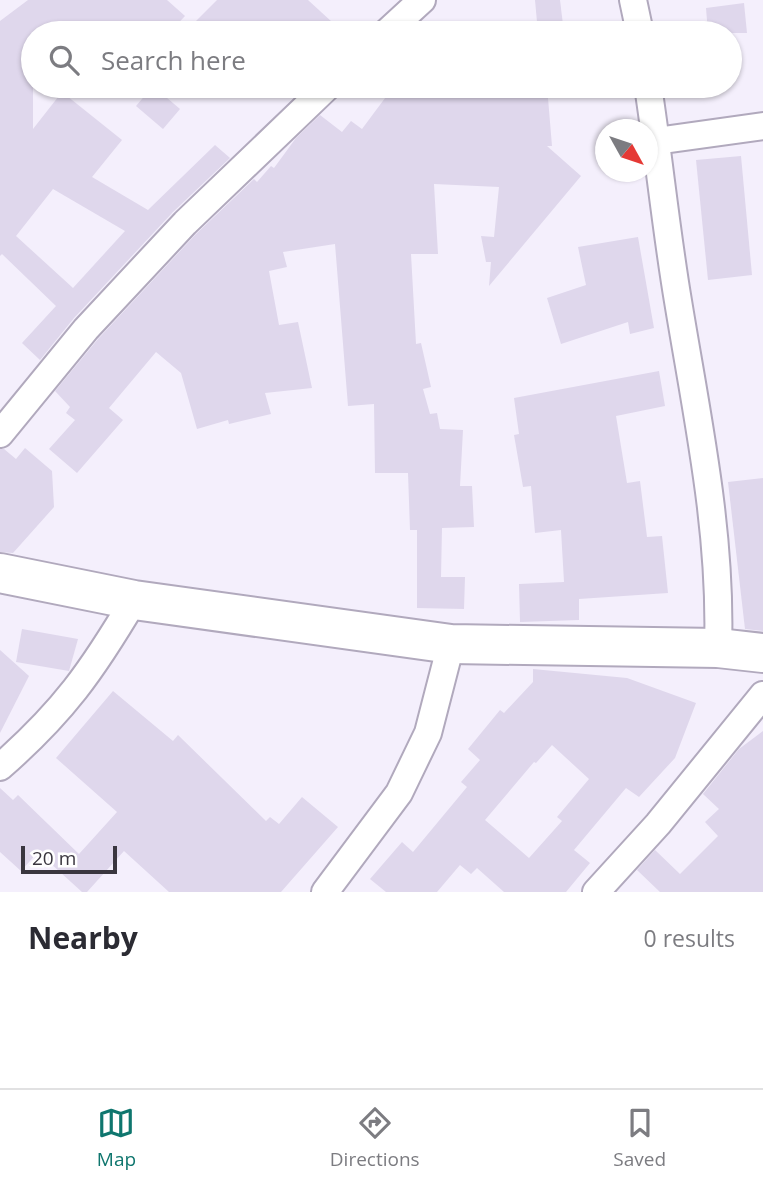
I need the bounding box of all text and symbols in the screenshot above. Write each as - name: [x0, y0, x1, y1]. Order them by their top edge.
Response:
- search box: [21, 21, 742, 98]
- icon: search: [45, 41, 83, 79]
- text: Search here: [101, 42, 246, 78]
- north arrow: [595, 119, 658, 182]
- scale bar: [21, 843, 117, 875]
- text: 20 m: [32, 845, 76, 871]
- text: Nearby: [28, 917, 138, 958]
- text: 0 results: [644, 922, 735, 954]
- tab: Map: [97, 1104, 136, 1172]
- tab: Directions: [330, 1104, 420, 1172]
- tab: Saved: [613, 1104, 666, 1172]

